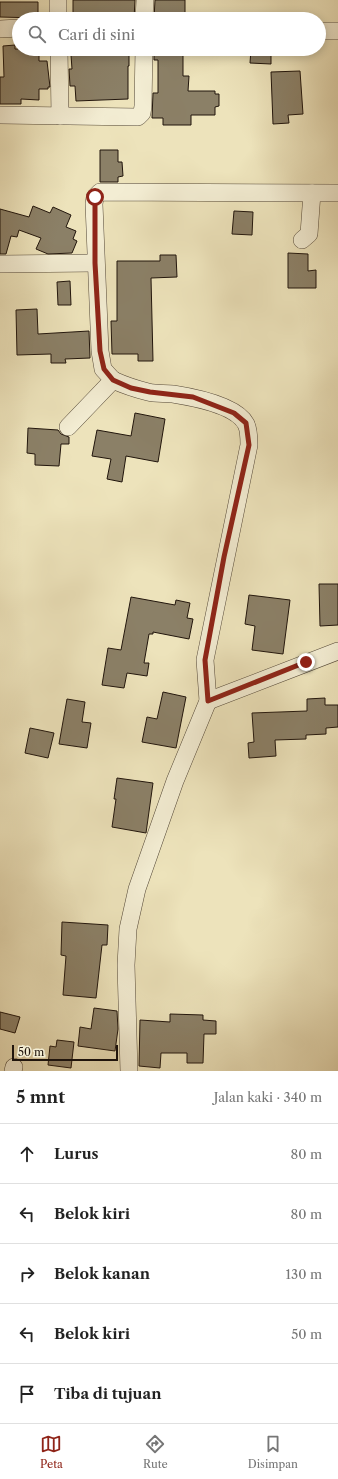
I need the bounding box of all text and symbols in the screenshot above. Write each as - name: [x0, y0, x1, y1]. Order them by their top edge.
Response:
- search box: [12, 12, 326, 56]
- icon: search: [26, 23, 48, 45]
- text: Cari di sini: [58, 25, 135, 44]
- route start: [86, 188, 104, 206]
- route end: [297, 653, 315, 671]
- scale bar: [12, 1043, 118, 1062]
- text: 50 m: [18, 1045, 44, 1059]
- text: 5 mnt: [16, 1087, 65, 1107]
- text: Jalan kaki · 340 m: [214, 1089, 322, 1105]
- icon: ahead: [16, 1143, 38, 1165]
- text: Lurus: [54, 1144, 99, 1163]
- text: 80 m: [290, 1146, 322, 1162]
- icon: left: [16, 1203, 38, 1225]
- text: Belok kiri: [54, 1204, 130, 1223]
- text: 80 m: [290, 1206, 322, 1222]
- icon: right: [16, 1263, 38, 1285]
- text: Belok kanan: [54, 1264, 150, 1283]
- text: 130 m: [286, 1266, 322, 1282]
- icon: left: [16, 1323, 38, 1345]
- text: Belok kiri: [54, 1324, 130, 1343]
- text: 50 m: [291, 1326, 322, 1342]
- icon: arrive: [16, 1383, 38, 1405]
- text: Tiba di tujuan: [54, 1384, 162, 1403]
- tab: Peta: [40, 1433, 63, 1471]
- tab: Rute: [143, 1433, 168, 1471]
- tab: Disimpan: [248, 1433, 298, 1471]

